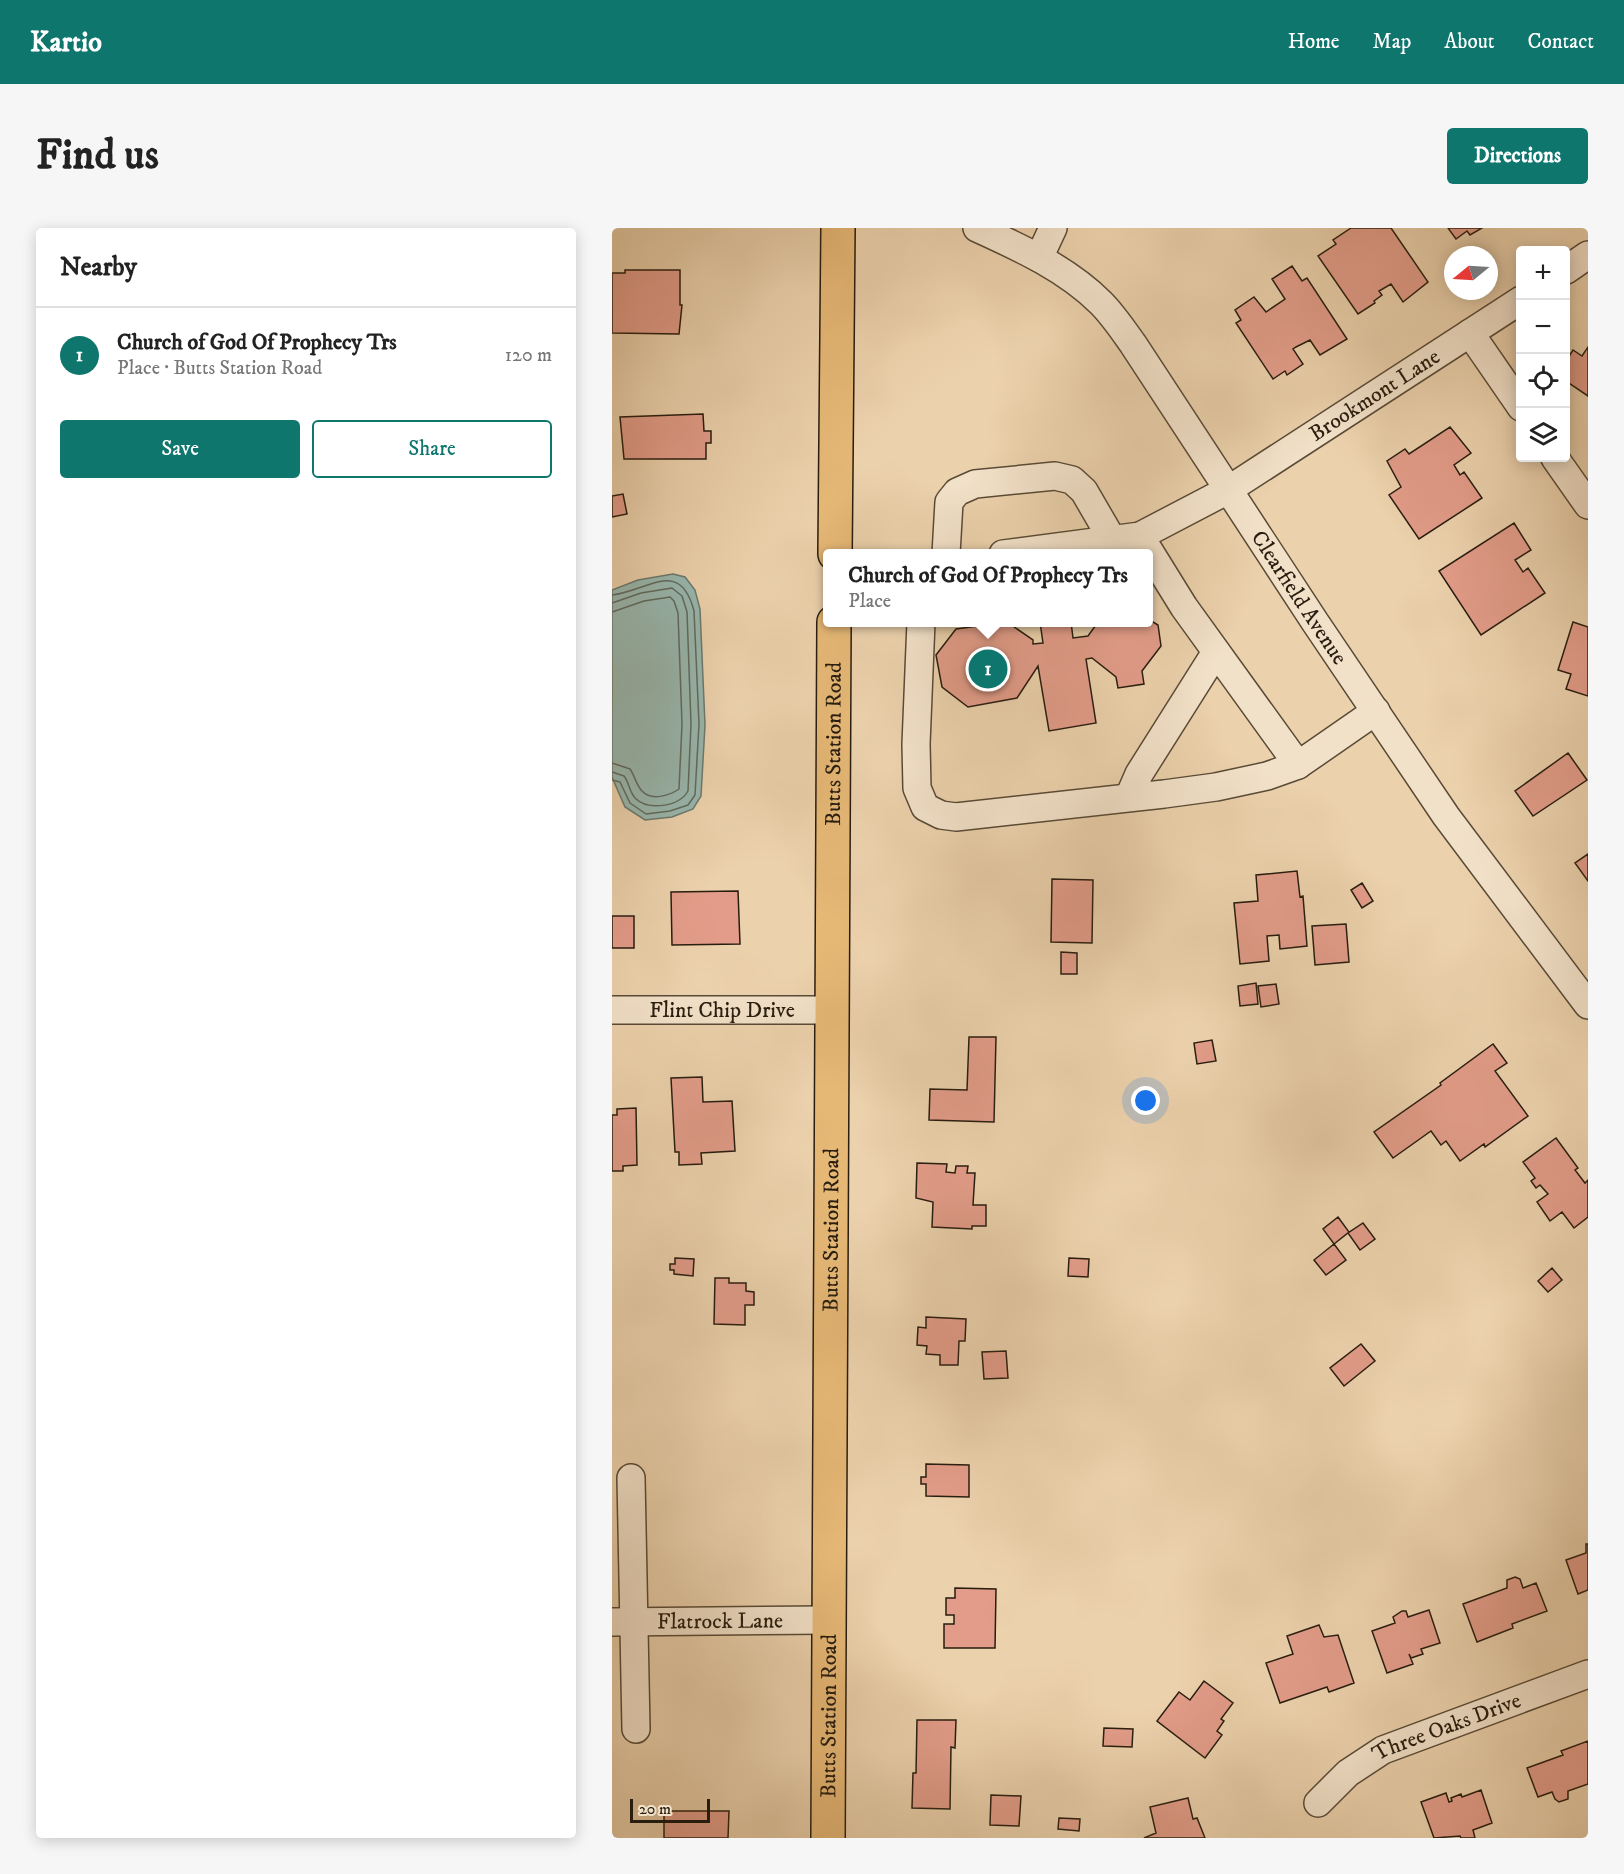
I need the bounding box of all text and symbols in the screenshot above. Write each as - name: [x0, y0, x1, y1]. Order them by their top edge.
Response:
- text: Kartio: [30, 25, 102, 60]
- text: Home: [1288, 29, 1340, 55]
- text: Map: [1373, 29, 1411, 55]
- text: About: [1444, 29, 1495, 55]
- text: Contact: [1528, 29, 1594, 55]
- button: Directions: [1447, 128, 1588, 184]
- text: Find us: [36, 130, 159, 182]
- north arrow: [1444, 246, 1498, 300]
- map controls: [1516, 246, 1570, 462]
- button: +: [1516, 246, 1570, 300]
- text: Nearby: [60, 251, 137, 284]
- button: −: [1516, 300, 1570, 354]
- text: Church of God Of Prophecy Trs: [117, 329, 397, 356]
- text: 1: [76, 343, 83, 368]
- text: 120 m: [505, 343, 552, 368]
- street label: Brookmont Lane: [1304, 343, 1445, 447]
- button: locate: [1516, 354, 1570, 408]
- text: Place · Butts Station Road: [117, 356, 322, 381]
- button: layers: [1516, 408, 1570, 462]
- button: Save: [60, 420, 300, 478]
- button: Share: [312, 420, 552, 478]
- street label: Clearfield Avenue: [1245, 525, 1353, 670]
- popup: [823, 549, 1153, 627]
- text: Church of God Of Prophecy Trs: [848, 562, 1128, 589]
- text: Place: [848, 589, 891, 614]
- pin: 1: [968, 646, 1007, 692]
- street label: Butts Station Road: [819, 662, 847, 826]
- street label: Flint Chip Drive: [649, 997, 795, 1024]
- your location: [1131, 1086, 1160, 1115]
- street label: Butts Station Road: [817, 1148, 845, 1312]
- street label: Flatrock Lane: [657, 1607, 783, 1635]
- street label: Butts Station Road: [815, 1634, 843, 1798]
- street label: Three Oaks Drive: [1367, 1687, 1524, 1767]
- scale bar: [630, 1796, 710, 1824]
- text: 20 m: [639, 1799, 671, 1819]

